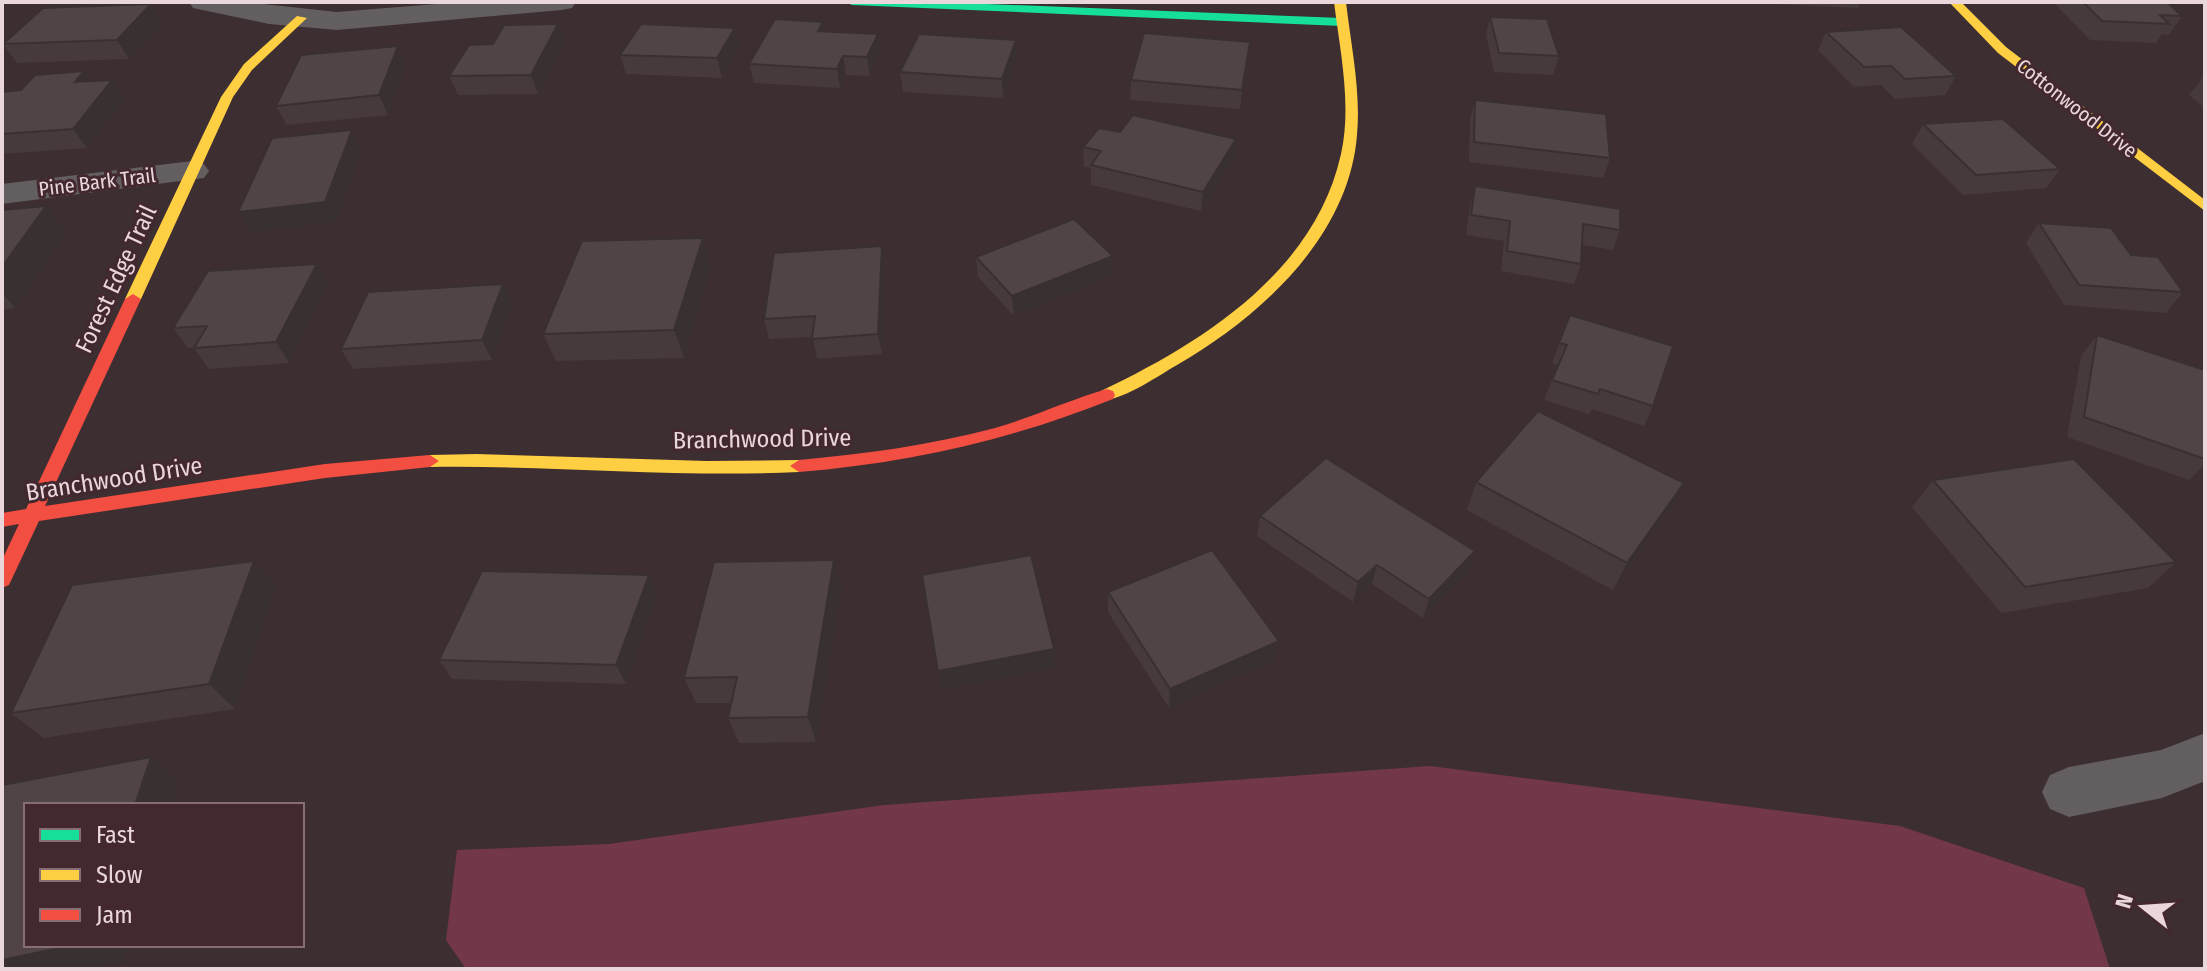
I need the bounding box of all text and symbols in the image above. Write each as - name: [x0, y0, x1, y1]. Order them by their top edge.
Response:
- street label: Cottonwood Drive: [2012, 54, 2142, 162]
- street label: Pine Bark Trail: [37, 163, 157, 201]
- street label: Forest Edge Trail: [70, 201, 162, 357]
- street label: Branchwood Drive: [673, 423, 851, 455]
- street label: Branchwood Drive: [24, 451, 204, 507]
- legend: [24, 803, 304, 947]
- text: Fast: [96, 821, 135, 849]
- text: Slow: [96, 861, 143, 889]
- north arrow: [2103, 867, 2183, 947]
- text: N: [2110, 891, 2139, 912]
- text: Jam: [96, 901, 133, 929]

